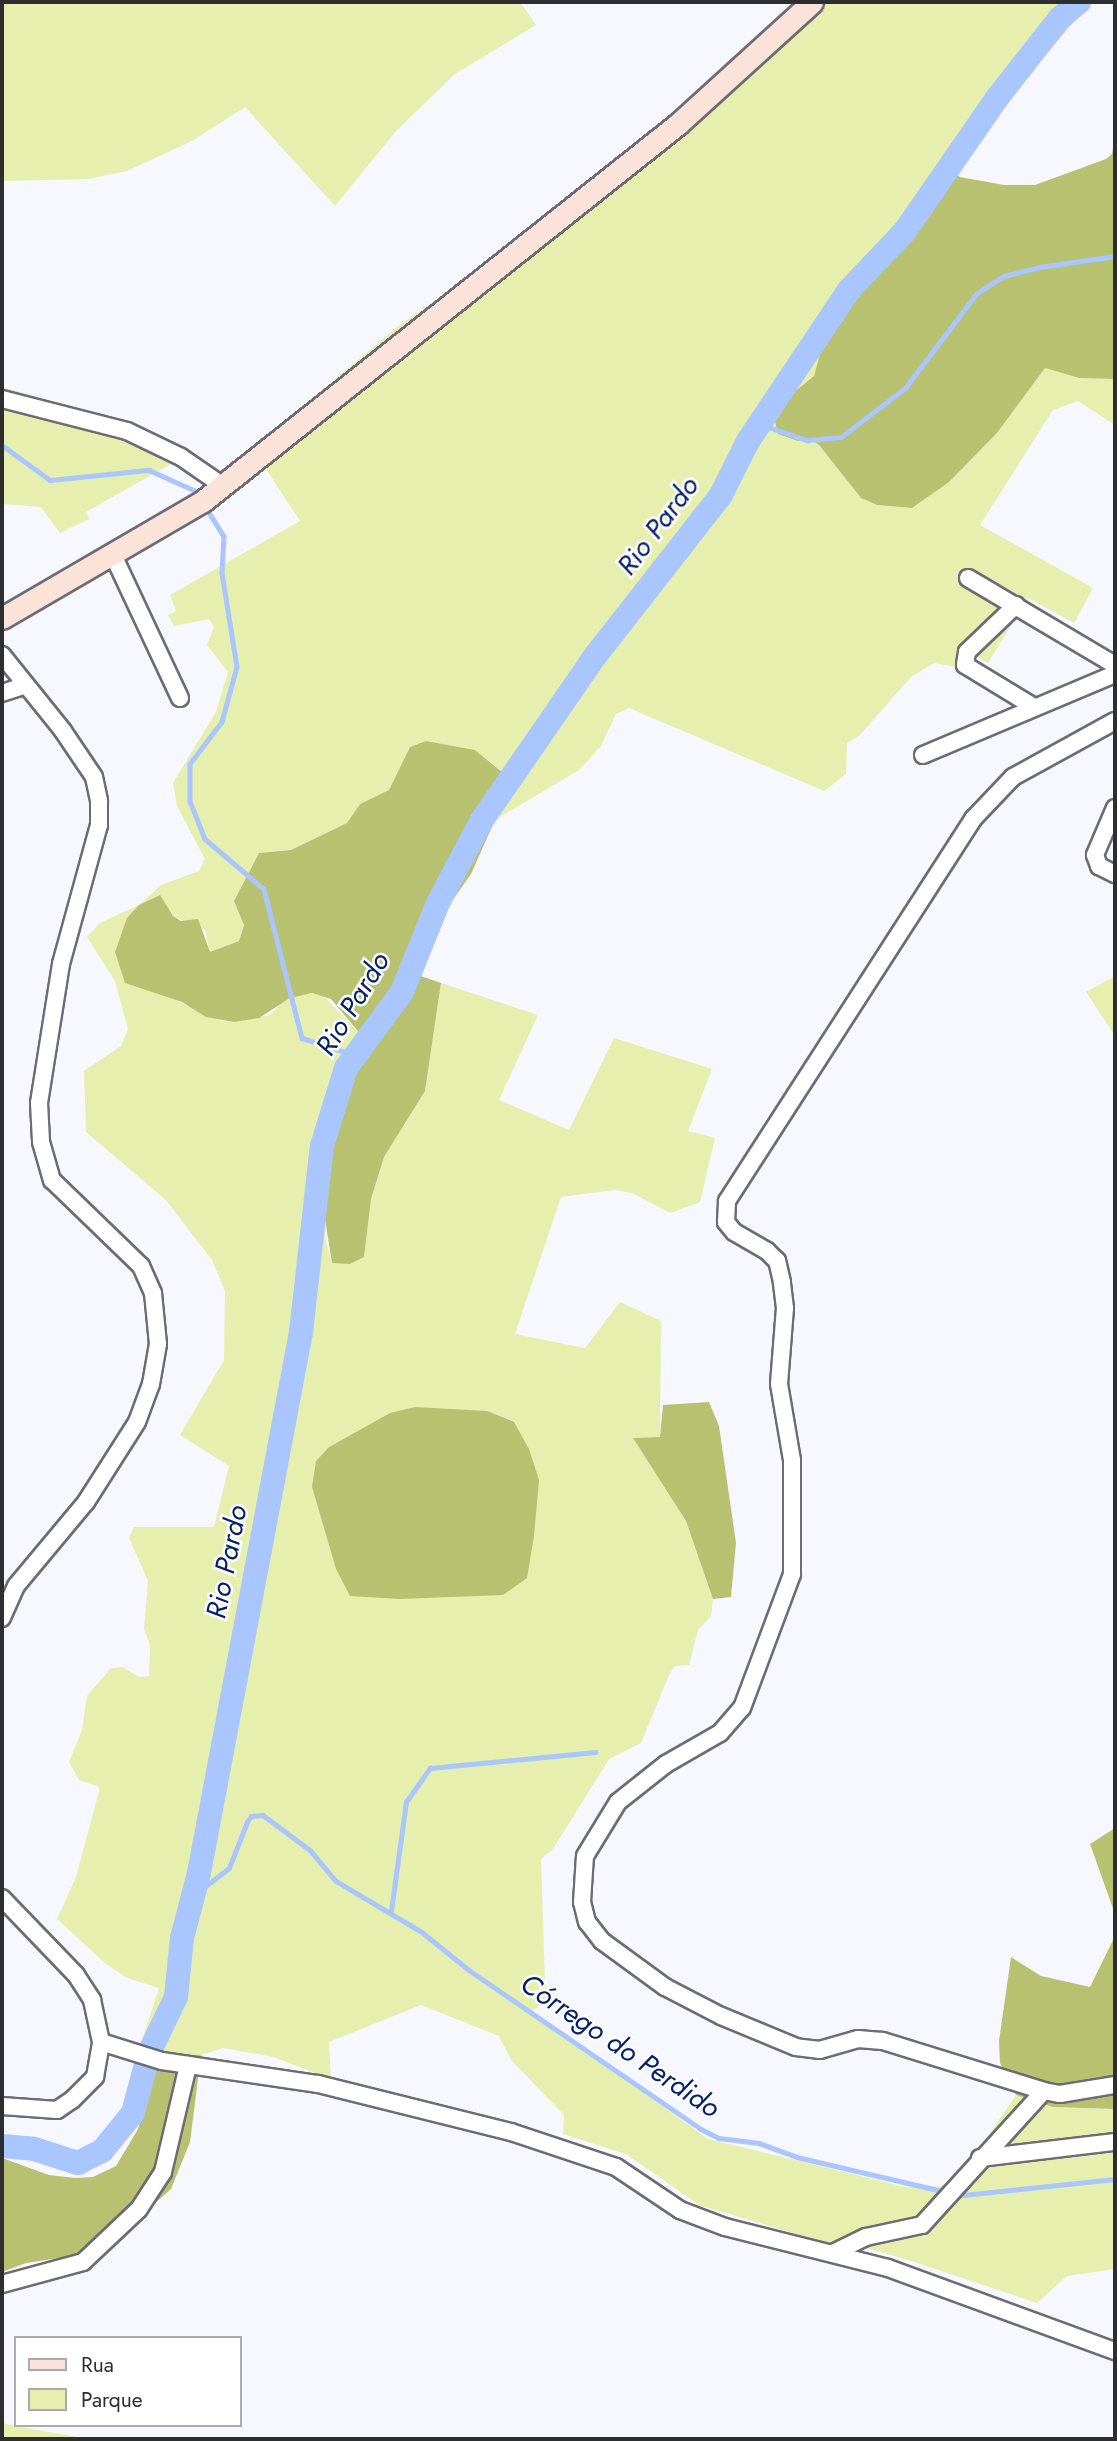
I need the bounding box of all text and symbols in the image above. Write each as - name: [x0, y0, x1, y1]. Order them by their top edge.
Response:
- water label: Rio Pardo: [610, 470, 706, 582]
- water label: Rio Pardo: [309, 946, 397, 1062]
- water label: Rio Pardo: [200, 1502, 254, 1622]
- water label: Córrego do Perdido: [514, 1967, 726, 2125]
- legend: [14, 2336, 242, 2427]
- text: Rua: [81, 2350, 114, 2380]
- text: Parque: [81, 2385, 143, 2415]

